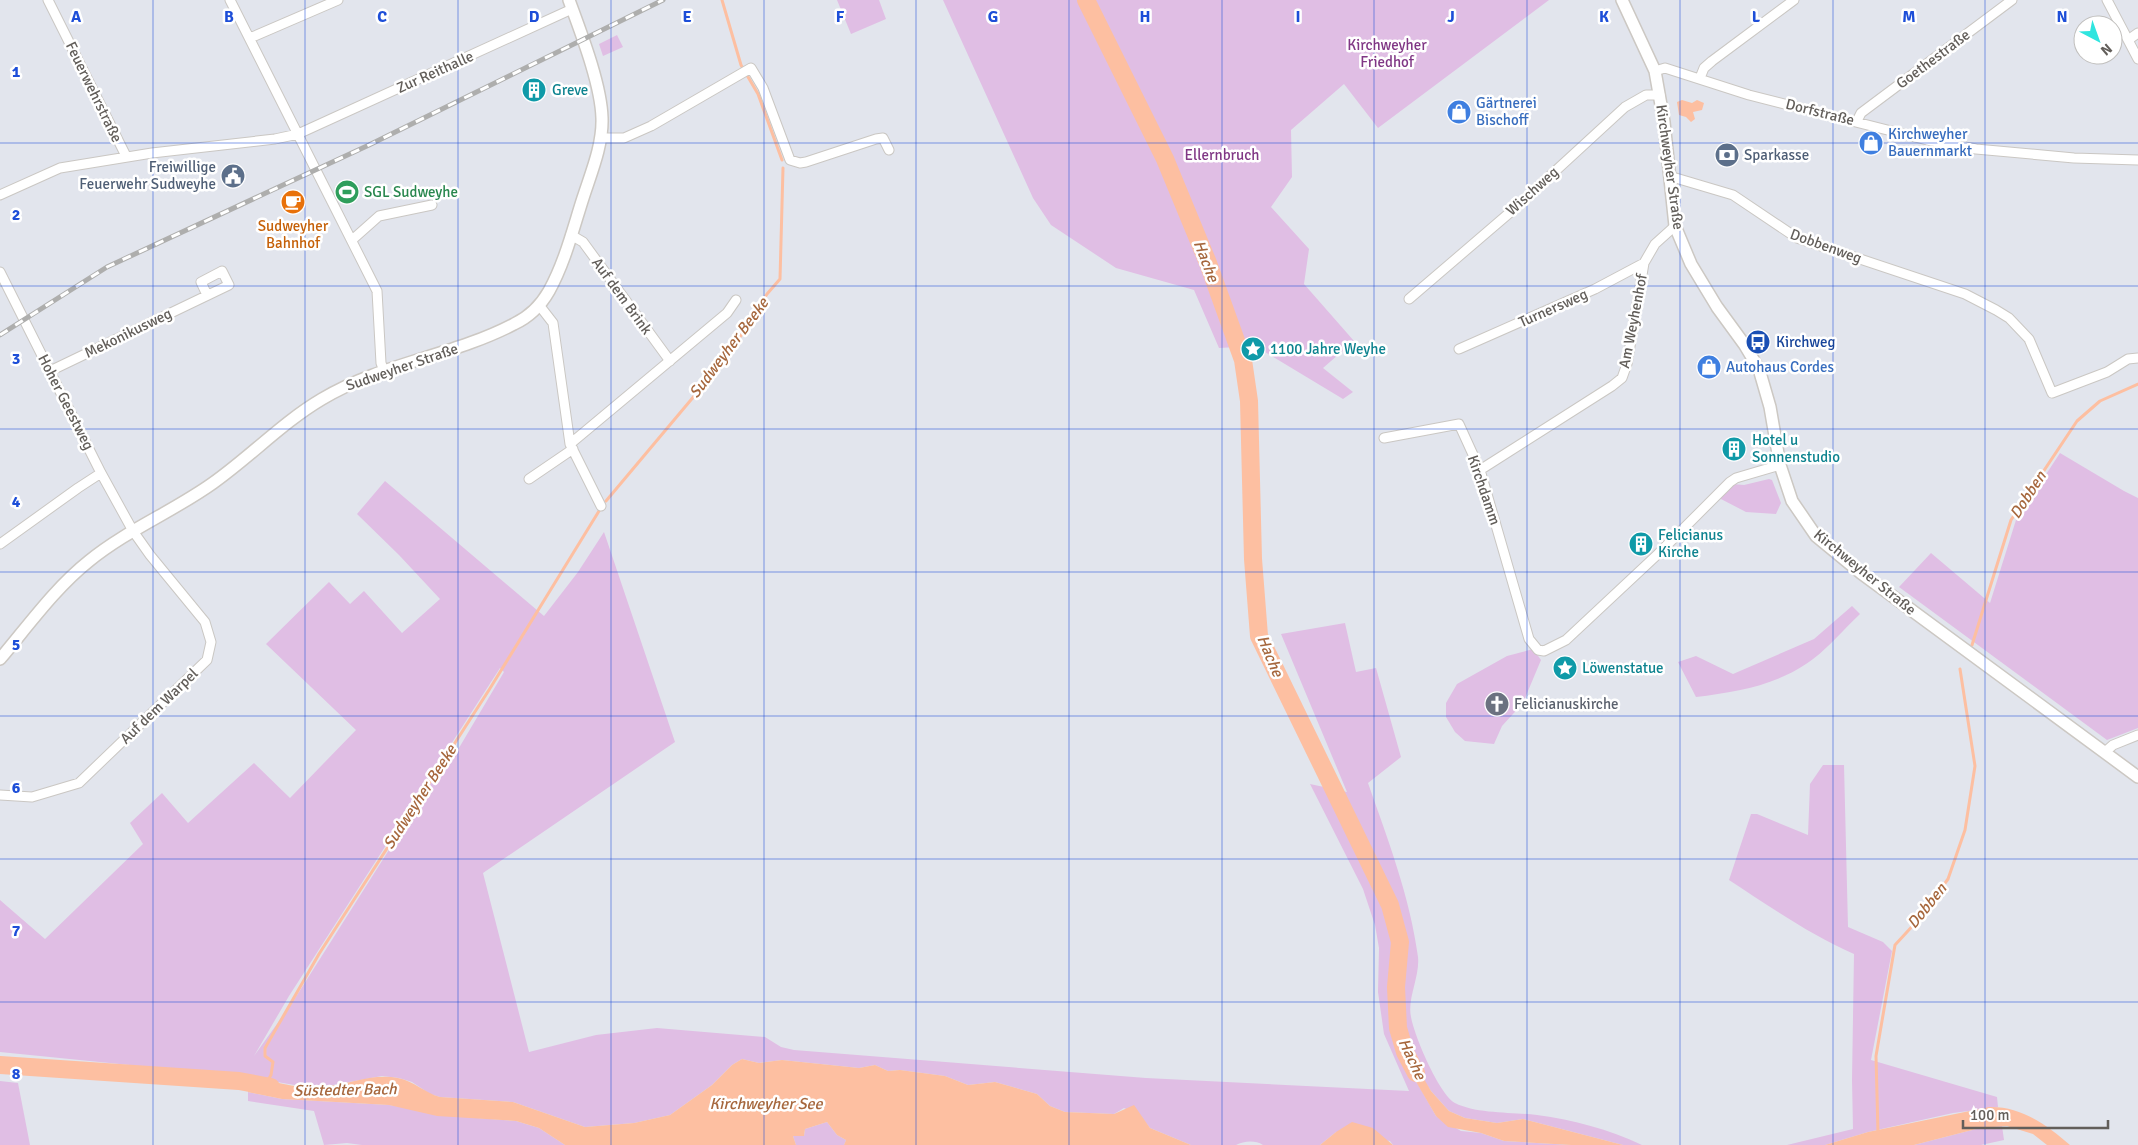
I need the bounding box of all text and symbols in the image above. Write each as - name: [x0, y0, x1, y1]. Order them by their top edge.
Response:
- text: A: [71, 7, 82, 27]
- text: B: [224, 7, 234, 27]
- text: C: [377, 7, 387, 27]
- text: D: [529, 7, 540, 27]
- text: E: [682, 7, 692, 27]
- text: F: [836, 7, 845, 27]
- text: G: [988, 7, 998, 27]
- text: H: [1140, 7, 1150, 27]
- text: I: [1295, 7, 1301, 27]
- text: J: [1447, 7, 1455, 27]
- text: K: [1599, 7, 1609, 27]
- text: L: [1752, 7, 1761, 27]
- text: M: [1902, 7, 1916, 27]
- text: N: [2056, 7, 2068, 27]
- north arrow: [2073, 15, 2123, 65]
- street label: Goethestraße: [1893, 25, 1973, 93]
- park label: Kirchweyher Friedhof: [1347, 36, 1427, 71]
- street label: Feuerwehrstraße: [62, 39, 126, 145]
- text: N: [2097, 40, 2115, 59]
- street label: Zur Reithalle: [394, 47, 476, 97]
- text: 1: [12, 62, 21, 82]
- building icon: Greve: [521, 77, 547, 103]
- place label: Greve: [552, 81, 588, 99]
- place label: Gärtnerei Bischoff: [1476, 94, 1537, 129]
- street label: Dorfstraße: [1784, 95, 1856, 129]
- shop icon: Gärtnerei Bischoff: [1446, 99, 1472, 125]
- street label: Kirchweyher Straße: [1652, 103, 1688, 231]
- place label: Kirchweyher Bauernmarkt: [1888, 125, 1972, 160]
- shop icon: Kirchweyher Bauernmarkt: [1858, 130, 1884, 156]
- bank icon: Sparkasse: [1714, 142, 1740, 168]
- park label: Ellernbruch: [1184, 146, 1260, 164]
- place label: Sparkasse: [1744, 146, 1809, 164]
- place label: Freiwillige Feuerwehr Sudweyhe: [79, 158, 216, 193]
- public building icon: Freiwillige Feuerwehr Sudweyhe: [220, 163, 246, 189]
- street label: Wischweg: [1502, 163, 1562, 219]
- sports icon: SGL Sudweyhe: [334, 179, 360, 205]
- place label: SGL Sudweyhe: [364, 183, 458, 201]
- cafe icon: Sudweyher Bahnhof: [280, 189, 306, 215]
- text: 2: [12, 205, 20, 225]
- place label: Sudweyher Bahnhof: [258, 217, 329, 252]
- street label: Dobbenweg: [1788, 225, 1864, 267]
- water label: Hache: [1189, 237, 1223, 286]
- street label: Auf dem Brink: [588, 254, 656, 338]
- street label: Am Weyhenhof: [1615, 271, 1651, 370]
- street label: Turnersweg: [1516, 285, 1590, 331]
- water label: Sudweyher Beeke: [685, 293, 774, 402]
- street label: Mekonikusweg: [81, 304, 175, 362]
- bus stop icon: Kirchweg: [1745, 329, 1771, 355]
- place label: Kirchweg: [1776, 333, 1835, 351]
- place icon: 1100 Jahre Weyhe: [1240, 336, 1266, 362]
- street label: Sudweyher Straße: [344, 339, 460, 395]
- place label: 1100 Jahre Weyhe: [1270, 340, 1386, 358]
- text: 3: [12, 349, 20, 369]
- street label: Hoher Geestweg: [34, 351, 98, 453]
- shop icon: Autohaus Cordes: [1696, 354, 1722, 380]
- place label: Autohaus Cordes: [1726, 358, 1835, 376]
- place label: Hotel u Sonnenstudio: [1752, 431, 1840, 466]
- building icon: Hotel u Sonnenstudio: [1721, 436, 1747, 462]
- street label: Kirchdamm: [1464, 453, 1504, 527]
- water label: Dobben: [2005, 467, 2051, 522]
- text: 4: [12, 492, 21, 512]
- street label: Kirchweyher Straße: [1810, 525, 1920, 619]
- place label: Felicianus Kirche: [1658, 526, 1724, 561]
- building icon: Felicianus Kirche: [1628, 531, 1654, 557]
- water label: Hache: [1252, 632, 1288, 681]
- text: 5: [12, 635, 20, 655]
- place icon: Löwenstatue: [1552, 655, 1578, 681]
- place label: Löwenstatue: [1582, 659, 1664, 677]
- street label: Auf dem Warpel: [116, 664, 202, 748]
- church icon: Felicianuskirche: [1484, 691, 1510, 717]
- place label: Felicianuskirche: [1514, 695, 1619, 713]
- water label: Sudweyher Beeke: [379, 740, 462, 853]
- text: 6: [12, 778, 21, 798]
- water label: Dobben: [1903, 878, 1952, 933]
- text: 7: [12, 921, 21, 941]
- water label: Hache: [1394, 1035, 1431, 1084]
- text: 8: [12, 1064, 21, 1084]
- water label: Süstedter Bach: [293, 1079, 398, 1101]
- water label: Kirchweyher See: [709, 1094, 824, 1114]
- scale bar: [1963, 1098, 2108, 1130]
- text: 100 m: [1970, 1106, 2010, 1124]

